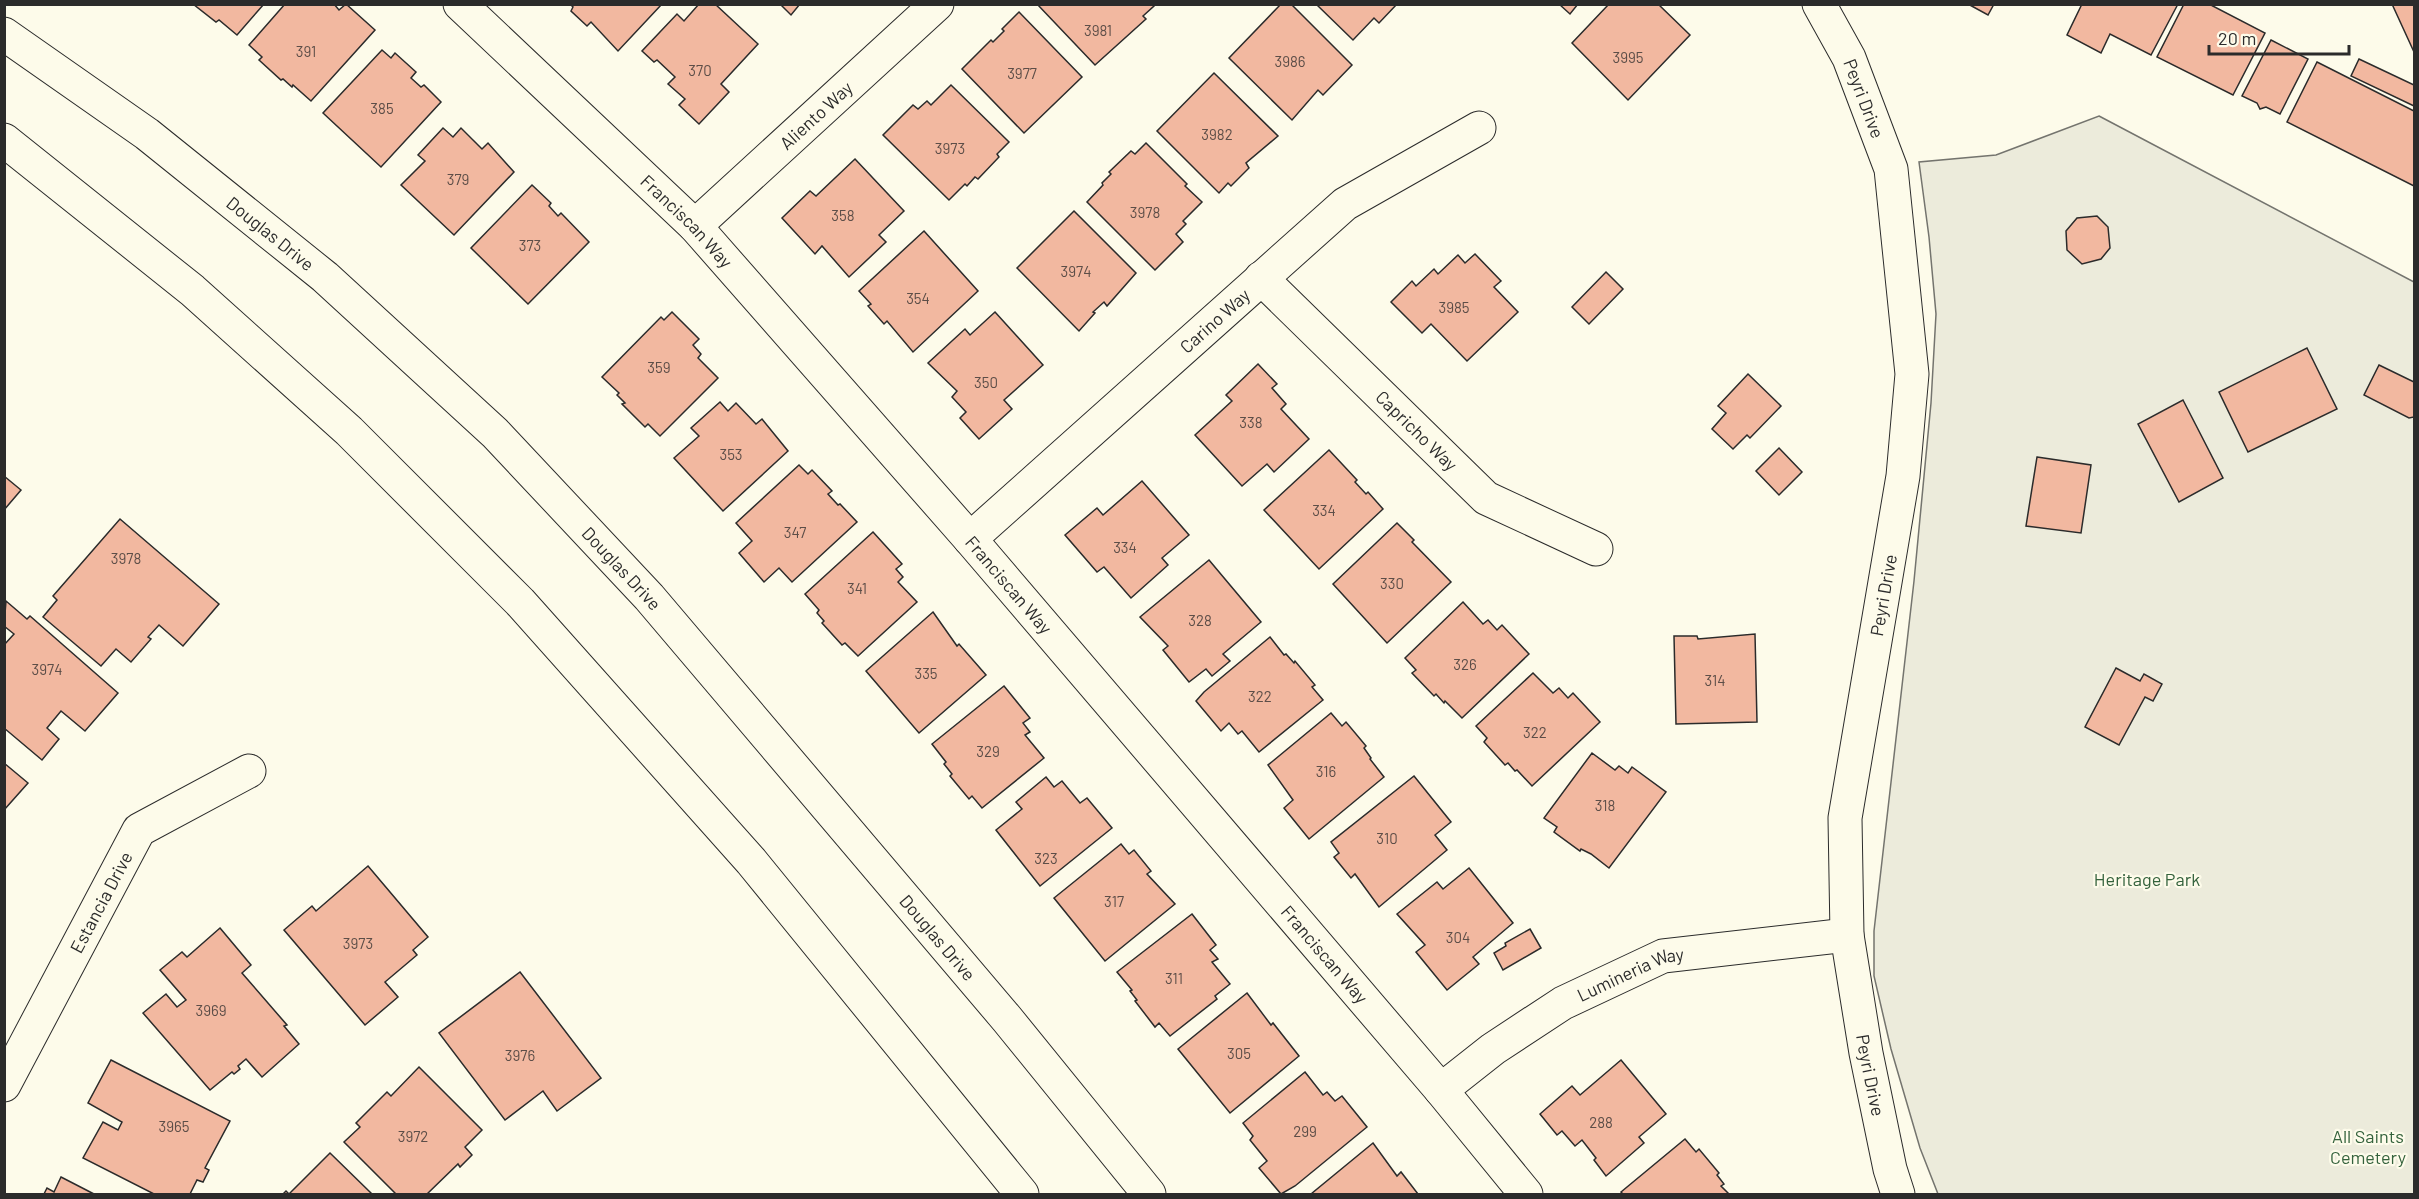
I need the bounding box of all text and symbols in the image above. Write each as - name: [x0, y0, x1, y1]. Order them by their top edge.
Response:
- scale bar: [2209, 18, 2348, 56]
- house number: 3981: [1084, 21, 1112, 39]
- text: 20 m: [2218, 27, 2256, 49]
- house number: 391: [296, 42, 316, 60]
- house number: 3995: [1612, 48, 1644, 66]
- house number: 3986: [1274, 52, 1306, 70]
- street label: Peyri Drive: [1839, 56, 1889, 141]
- house number: 370: [688, 61, 712, 79]
- house number: 3977: [1007, 64, 1037, 82]
- street label: Aliento Way: [775, 76, 857, 154]
- house number: 385: [370, 99, 394, 117]
- house number: 3982: [1201, 125, 1233, 143]
- house number: 3973: [935, 139, 965, 157]
- house number: 379: [447, 170, 469, 188]
- street label: Franciscan Way: [636, 170, 737, 272]
- street label: Douglas Drive: [222, 192, 319, 275]
- house number: 3978: [1130, 203, 1160, 221]
- house number: 358: [831, 206, 855, 224]
- house number: 373: [519, 236, 541, 254]
- house number: 3974: [1061, 262, 1091, 280]
- street label: Carino Way: [1175, 283, 1254, 358]
- house number: 354: [906, 289, 930, 307]
- house number: 3985: [1438, 298, 1470, 316]
- house number: 359: [647, 358, 671, 376]
- house number: 350: [974, 373, 998, 391]
- street label: Capricho Way: [1371, 386, 1462, 475]
- house number: 338: [1239, 413, 1263, 431]
- house number: 353: [719, 445, 743, 463]
- house number: 334: [1312, 501, 1336, 519]
- street label: Douglas Drive: [578, 522, 666, 614]
- house number: 347: [784, 523, 806, 541]
- street label: Franciscan Way: [961, 531, 1057, 638]
- house number: 334: [1113, 538, 1137, 556]
- house number: 3978: [111, 549, 141, 567]
- street label: Peyri Drive: [1865, 552, 1901, 638]
- house number: 330: [1380, 574, 1404, 592]
- house number: 341: [847, 579, 867, 597]
- house number: 328: [1188, 611, 1212, 629]
- house number: 326: [1453, 655, 1477, 673]
- house number: 3974: [32, 660, 62, 678]
- house number: 335: [914, 664, 938, 682]
- house number: 314: [1704, 671, 1726, 689]
- house number: 322: [1248, 687, 1272, 705]
- house number: 322: [1523, 723, 1547, 741]
- house number: 329: [976, 742, 1000, 760]
- house number: 316: [1316, 762, 1336, 780]
- house number: 318: [1595, 796, 1615, 814]
- house number: 310: [1376, 829, 1398, 847]
- street label: Estancia Drive: [65, 848, 137, 957]
- house number: 323: [1034, 849, 1058, 867]
- park label: Heritage Park: [2094, 868, 2200, 890]
- street label: Douglas Drive: [895, 890, 981, 985]
- house number: 317: [1104, 892, 1124, 910]
- street label: Franciscan Way: [1277, 900, 1373, 1008]
- house number: 304: [1446, 928, 1470, 946]
- house number: 3973: [343, 934, 373, 952]
- street label: Lumineria Way: [1573, 943, 1685, 1006]
- house number: 311: [1165, 969, 1183, 987]
- house number: 3969: [195, 1001, 227, 1019]
- street label: Peyri Drive: [1852, 1033, 1890, 1118]
- house number: 305: [1227, 1044, 1251, 1062]
- house number: 3976: [505, 1046, 535, 1064]
- house number: 288: [1589, 1113, 1613, 1131]
- house number: 3965: [159, 1117, 189, 1135]
- house number: 299: [1293, 1122, 1317, 1140]
- park label: All Saints Cemetery: [2330, 1125, 2406, 1168]
- house number: 3972: [398, 1127, 428, 1145]

